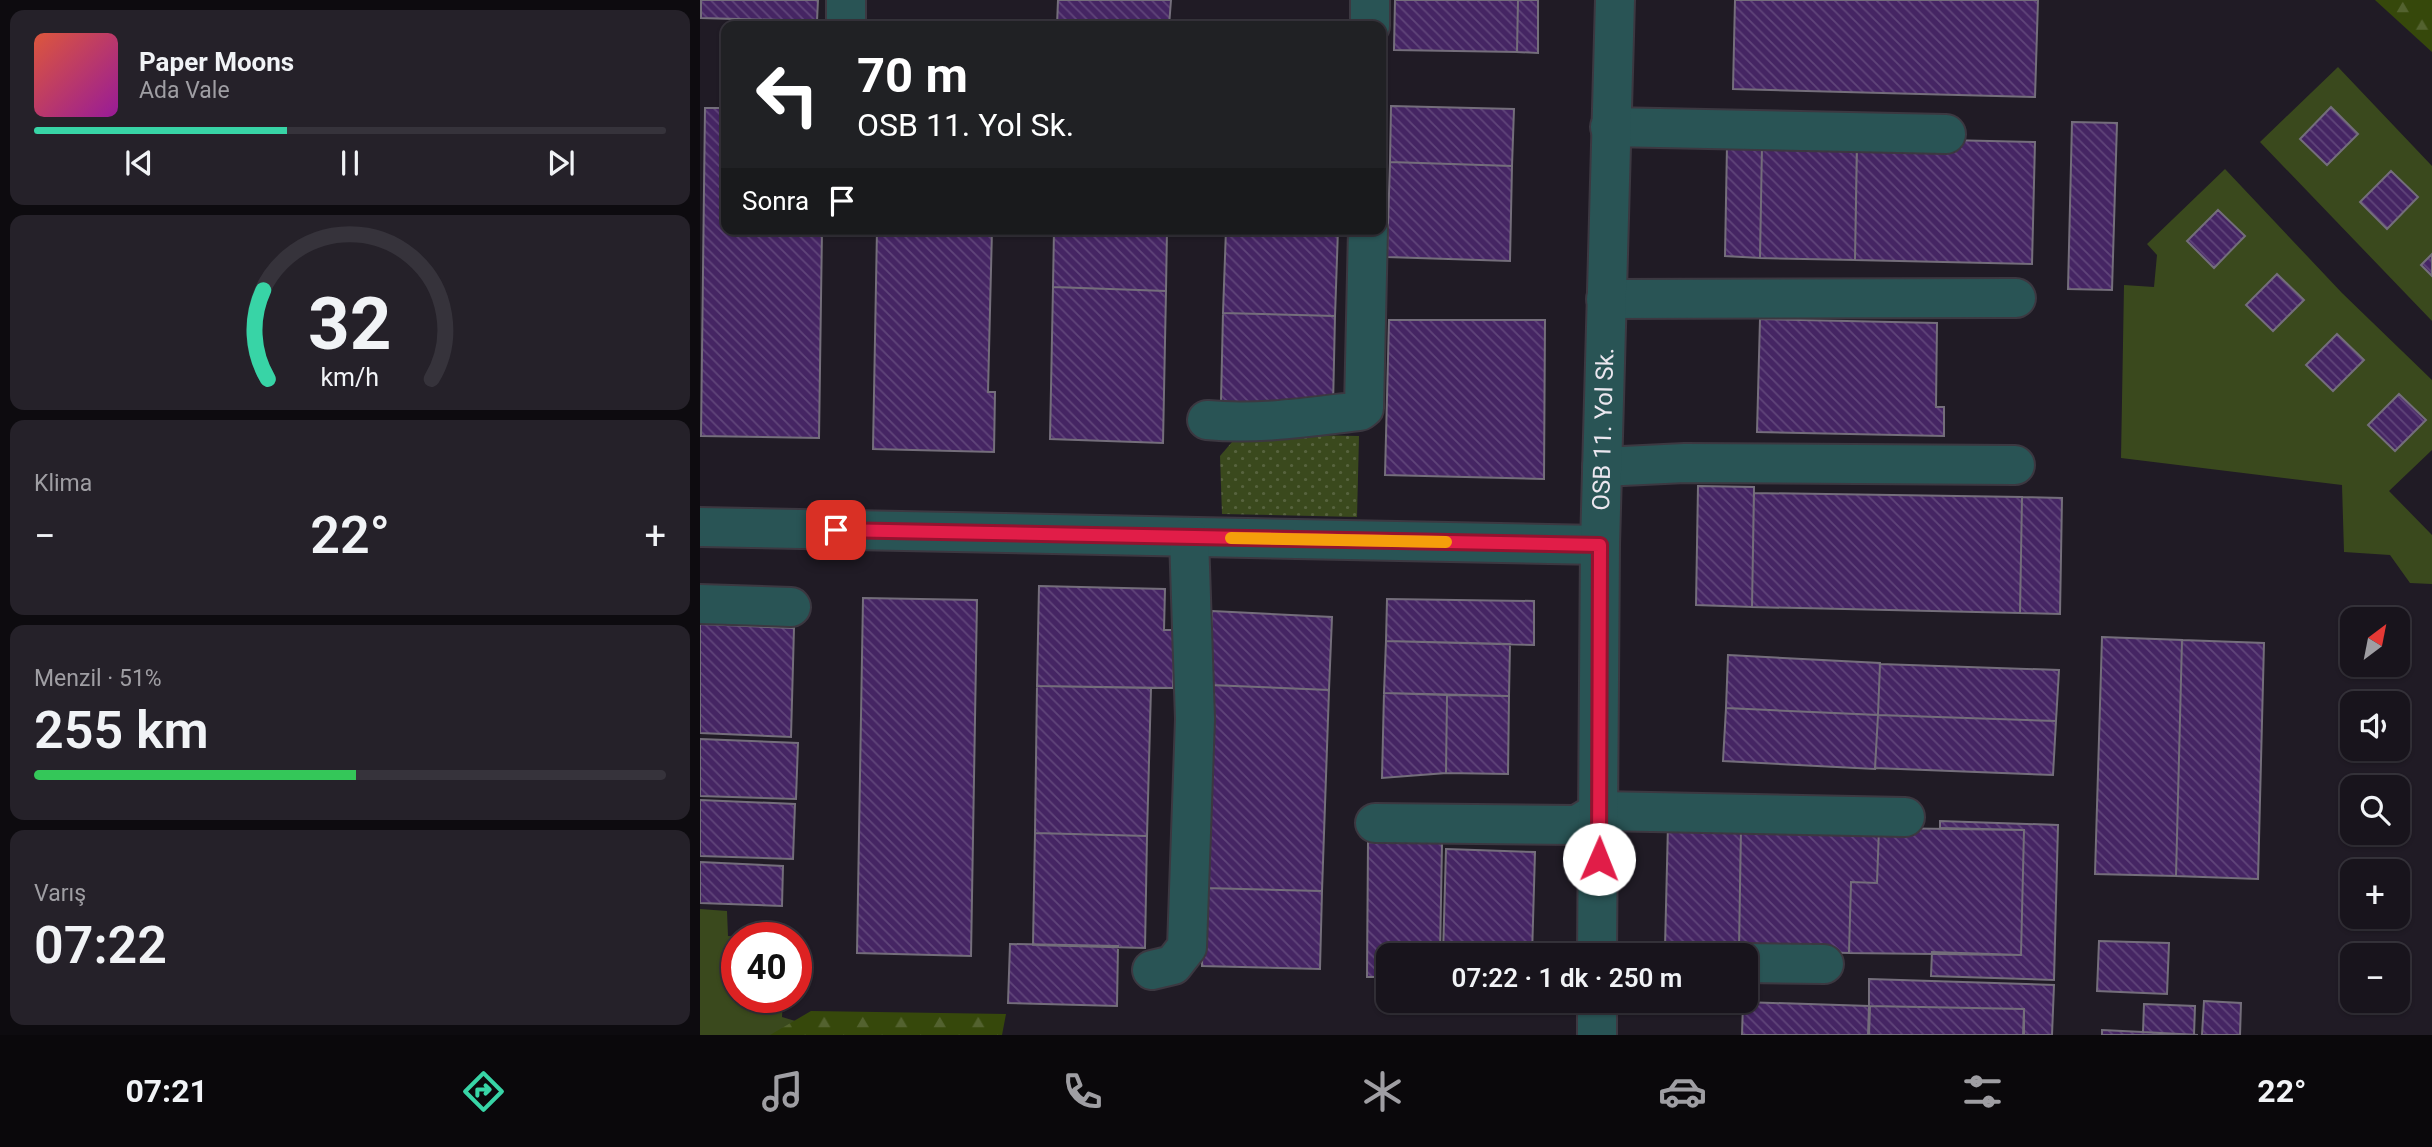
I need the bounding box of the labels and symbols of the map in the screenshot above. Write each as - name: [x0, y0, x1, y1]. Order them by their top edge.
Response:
- street label: OSB 11. Yol Sk.: [1587, 347, 1619, 511]
- pin: [806, 500, 866, 560]
- north arrow: [2340, 607, 2410, 677]
- position arrow: [1562, 822, 1636, 896]
- speed limit sign: 40: [721, 922, 812, 1013]

